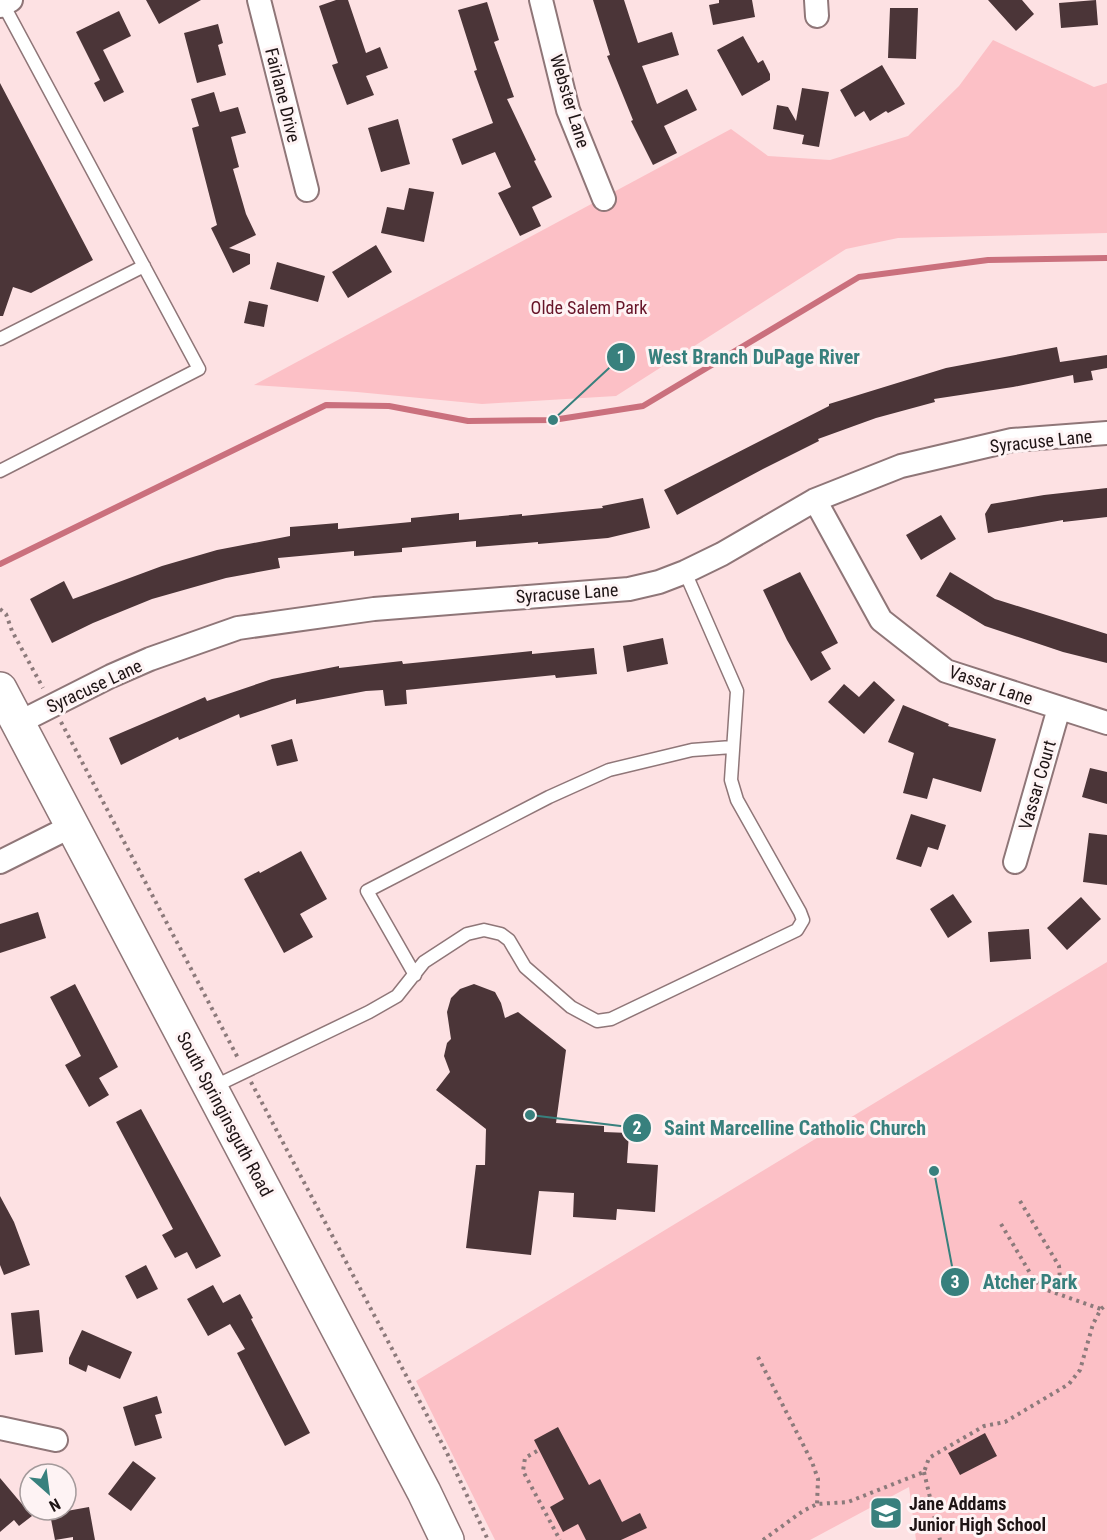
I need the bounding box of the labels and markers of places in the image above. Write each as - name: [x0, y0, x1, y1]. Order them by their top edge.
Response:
- callout: West Branch DuPage River: [606, 338, 872, 376]
- callout: Saint Marcelline Catholic Church: [622, 1109, 938, 1147]
- callout: Atcher Park: [940, 1263, 1089, 1301]
- place label: Jane Addams Junior High School: [909, 1493, 1046, 1535]
- school or university icon: Jane Addams Junior High School: [868, 1495, 904, 1531]

